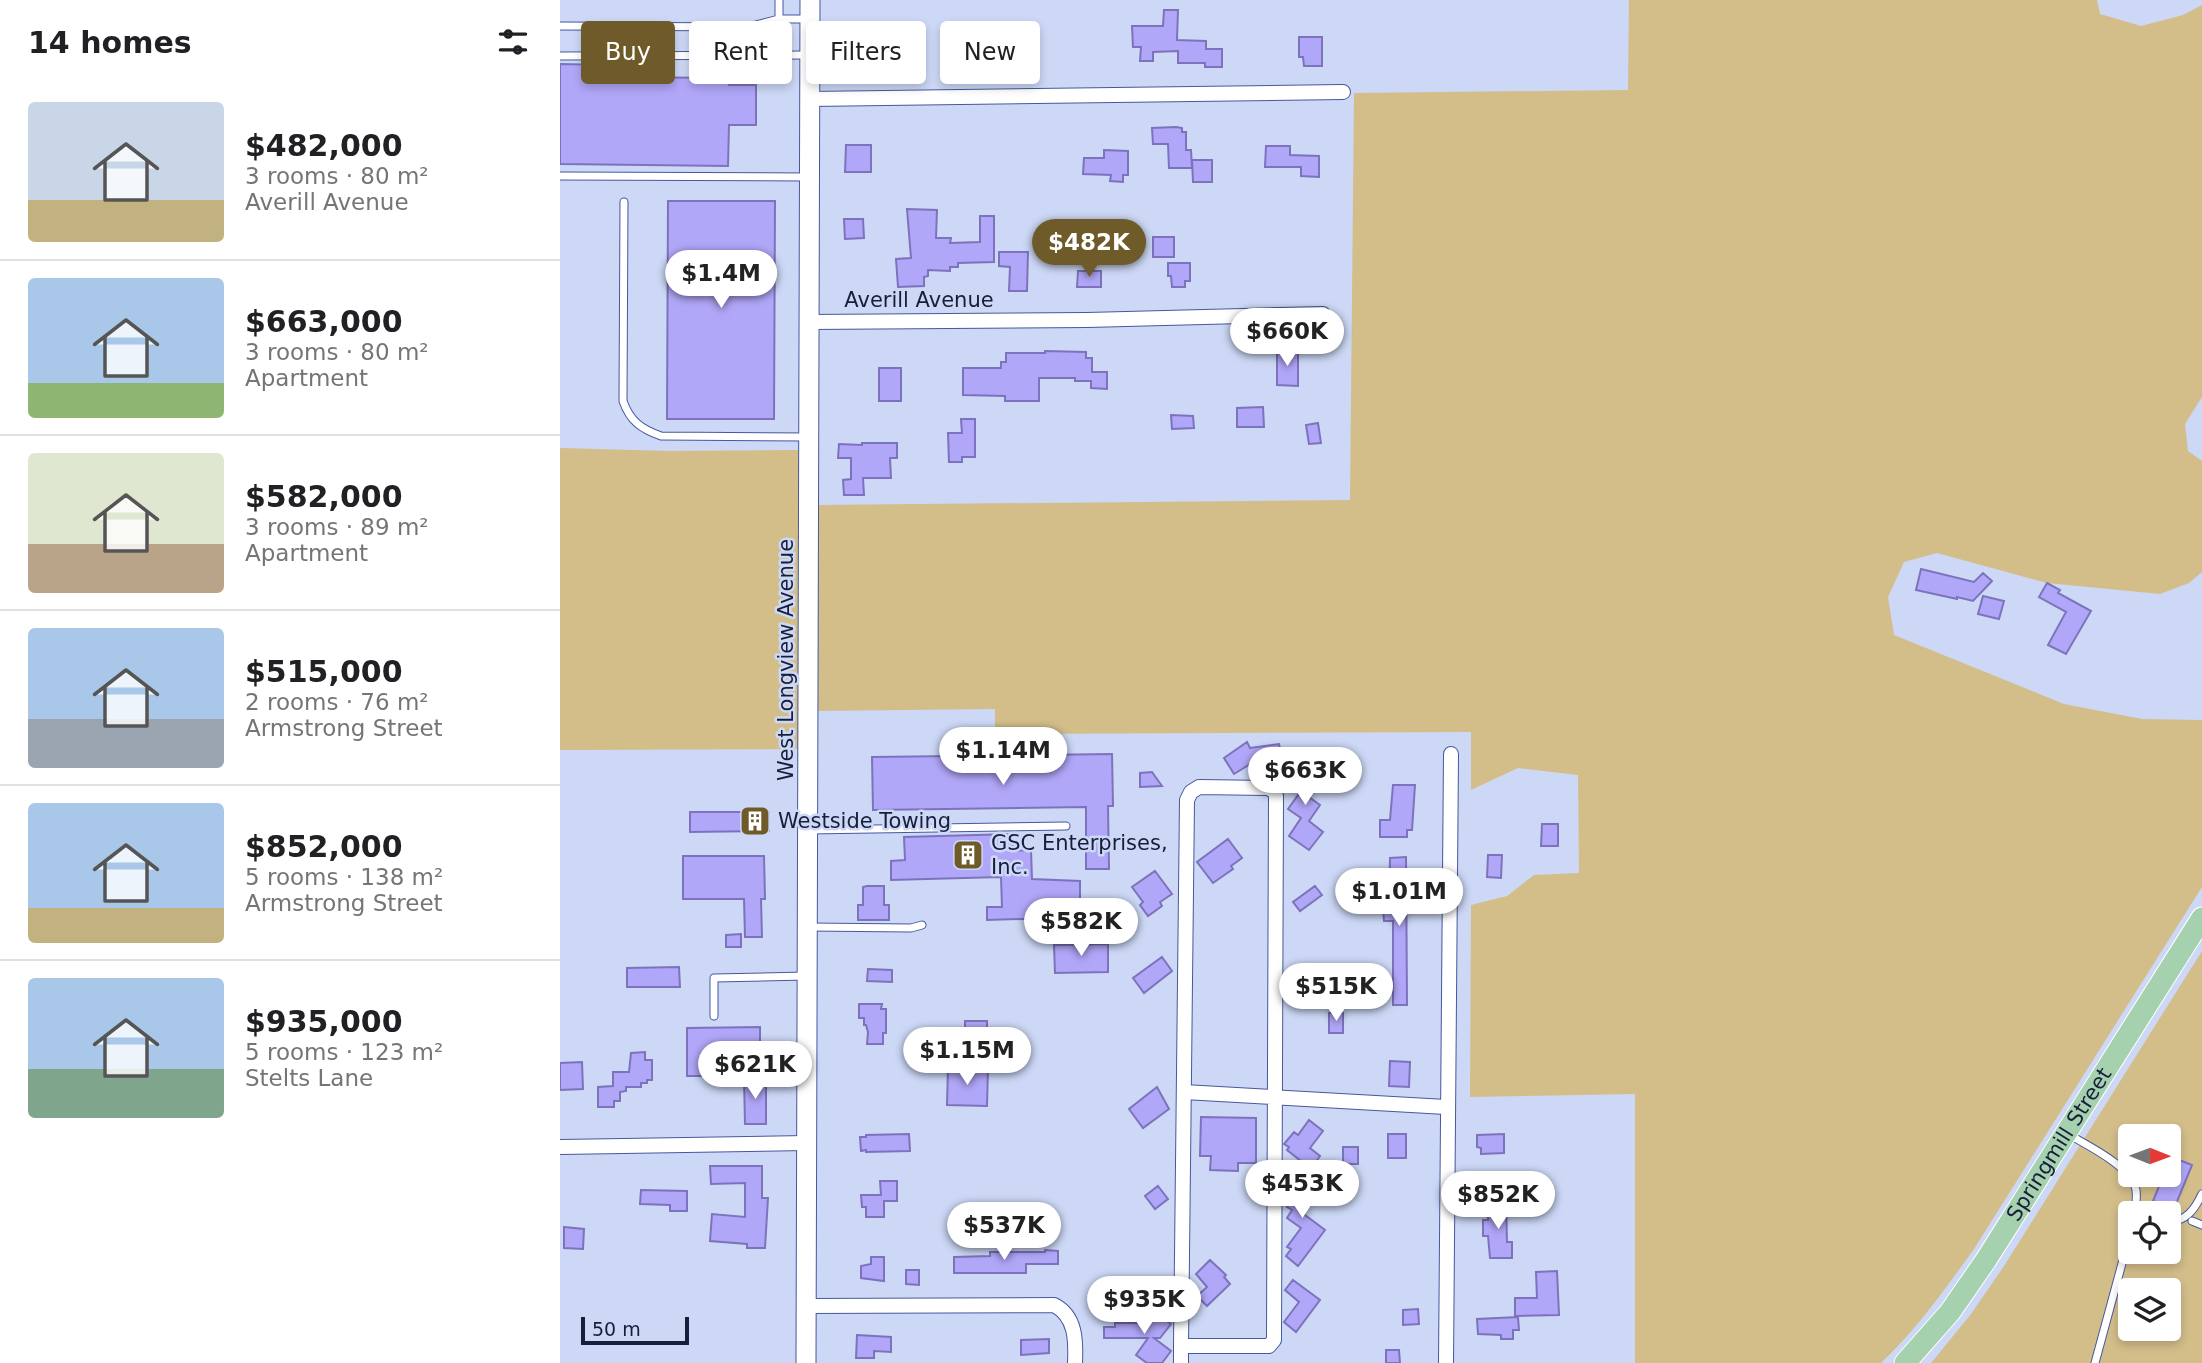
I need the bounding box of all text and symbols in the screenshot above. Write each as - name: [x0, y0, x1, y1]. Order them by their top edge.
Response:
- chip: Buy: [581, 21, 675, 84]
- chip: Rent: [689, 21, 792, 84]
- chip: Filters: [806, 21, 926, 84]
- chip: New: [940, 21, 1040, 84]
- icon: filters: [494, 23, 532, 61]
- text: 14 homes: [28, 25, 192, 60]
- text: $482,000: [245, 128, 403, 163]
- icon: home: [84, 130, 168, 214]
- text: 3 rooms · 80 m²: [245, 163, 429, 189]
- text: Averill Avenue: [245, 189, 409, 215]
- pin: $482K: [1040, 219, 1138, 279]
- text: $482K: [1048, 229, 1130, 255]
- pin: $1.4M: [672, 250, 770, 310]
- text: $1.4M: [681, 260, 761, 286]
- street label: Averill Avenue: [844, 288, 994, 312]
- text: $663,000: [245, 304, 403, 339]
- icon: home: [84, 306, 168, 390]
- pin: $660K: [1238, 308, 1336, 368]
- text: $660K: [1246, 318, 1328, 344]
- text: 3 rooms · 80 m²: [245, 339, 429, 365]
- text: Apartment: [245, 365, 368, 391]
- text: $582,000: [245, 479, 403, 514]
- icon: home: [84, 481, 168, 565]
- text: 3 rooms · 89 m²: [245, 514, 429, 540]
- street label: West Longview Avenue: [774, 539, 798, 781]
- text: Apartment: [245, 540, 368, 566]
- text: $515,000: [245, 654, 403, 689]
- icon: home: [84, 656, 168, 740]
- text: 2 rooms · 76 m²: [245, 689, 429, 715]
- text: Armstrong Street: [245, 715, 443, 741]
- pin: $1.14M: [946, 728, 1060, 787]
- text: $1.14M: [955, 737, 1051, 763]
- pin: $663K: [1256, 748, 1354, 807]
- text: $663K: [1264, 757, 1346, 783]
- building icon: Westside Towing: [738, 804, 772, 838]
- place label: Westside Towing: [778, 809, 951, 833]
- text: $852,000: [245, 829, 403, 864]
- icon: home: [84, 831, 168, 915]
- place label: GSC Enterprises, Inc.: [991, 831, 1168, 879]
- building icon: GSC Enterprises, Inc.: [951, 838, 985, 872]
- text: 5 rooms · 138 m²: [245, 864, 443, 890]
- pin: $1.01M: [1342, 869, 1456, 928]
- text: $1.01M: [1351, 878, 1447, 904]
- text: Armstrong Street: [245, 890, 443, 916]
- pin: $582K: [1032, 898, 1130, 958]
- text: $582K: [1040, 908, 1122, 934]
- pin: $515K: [1287, 964, 1385, 1023]
- text: $515K: [1295, 973, 1377, 999]
- text: $935,000: [245, 1004, 403, 1039]
- icon: home: [84, 1006, 168, 1090]
- pin: $1.15M: [910, 1028, 1024, 1087]
- text: $1.15M: [919, 1037, 1015, 1063]
- text: 5 rooms · 123 m²: [245, 1039, 443, 1065]
- pin: $621K: [706, 1042, 804, 1101]
- text: $621K: [714, 1051, 796, 1077]
- street label: Springmill Street: [2002, 1063, 2116, 1225]
- text: Stelts Lane: [245, 1065, 373, 1091]
- north arrow: [2118, 1124, 2180, 1186]
- map controls: [2118, 1124, 2181, 1341]
- pin: $453K: [1253, 1160, 1351, 1220]
- text: $453K: [1261, 1170, 1343, 1196]
- pin: $852K: [1449, 1172, 1547, 1231]
- text: $852K: [1457, 1181, 1539, 1207]
- button: locate: [2118, 1201, 2181, 1264]
- pin: $537K: [955, 1202, 1053, 1262]
- text: $537K: [963, 1212, 1045, 1238]
- pin: $935K: [1095, 1276, 1193, 1336]
- button: layers: [2118, 1278, 2181, 1341]
- text: $935K: [1103, 1286, 1185, 1312]
- scale bar: [581, 1314, 690, 1346]
- text: 50 m: [592, 1318, 641, 1340]

